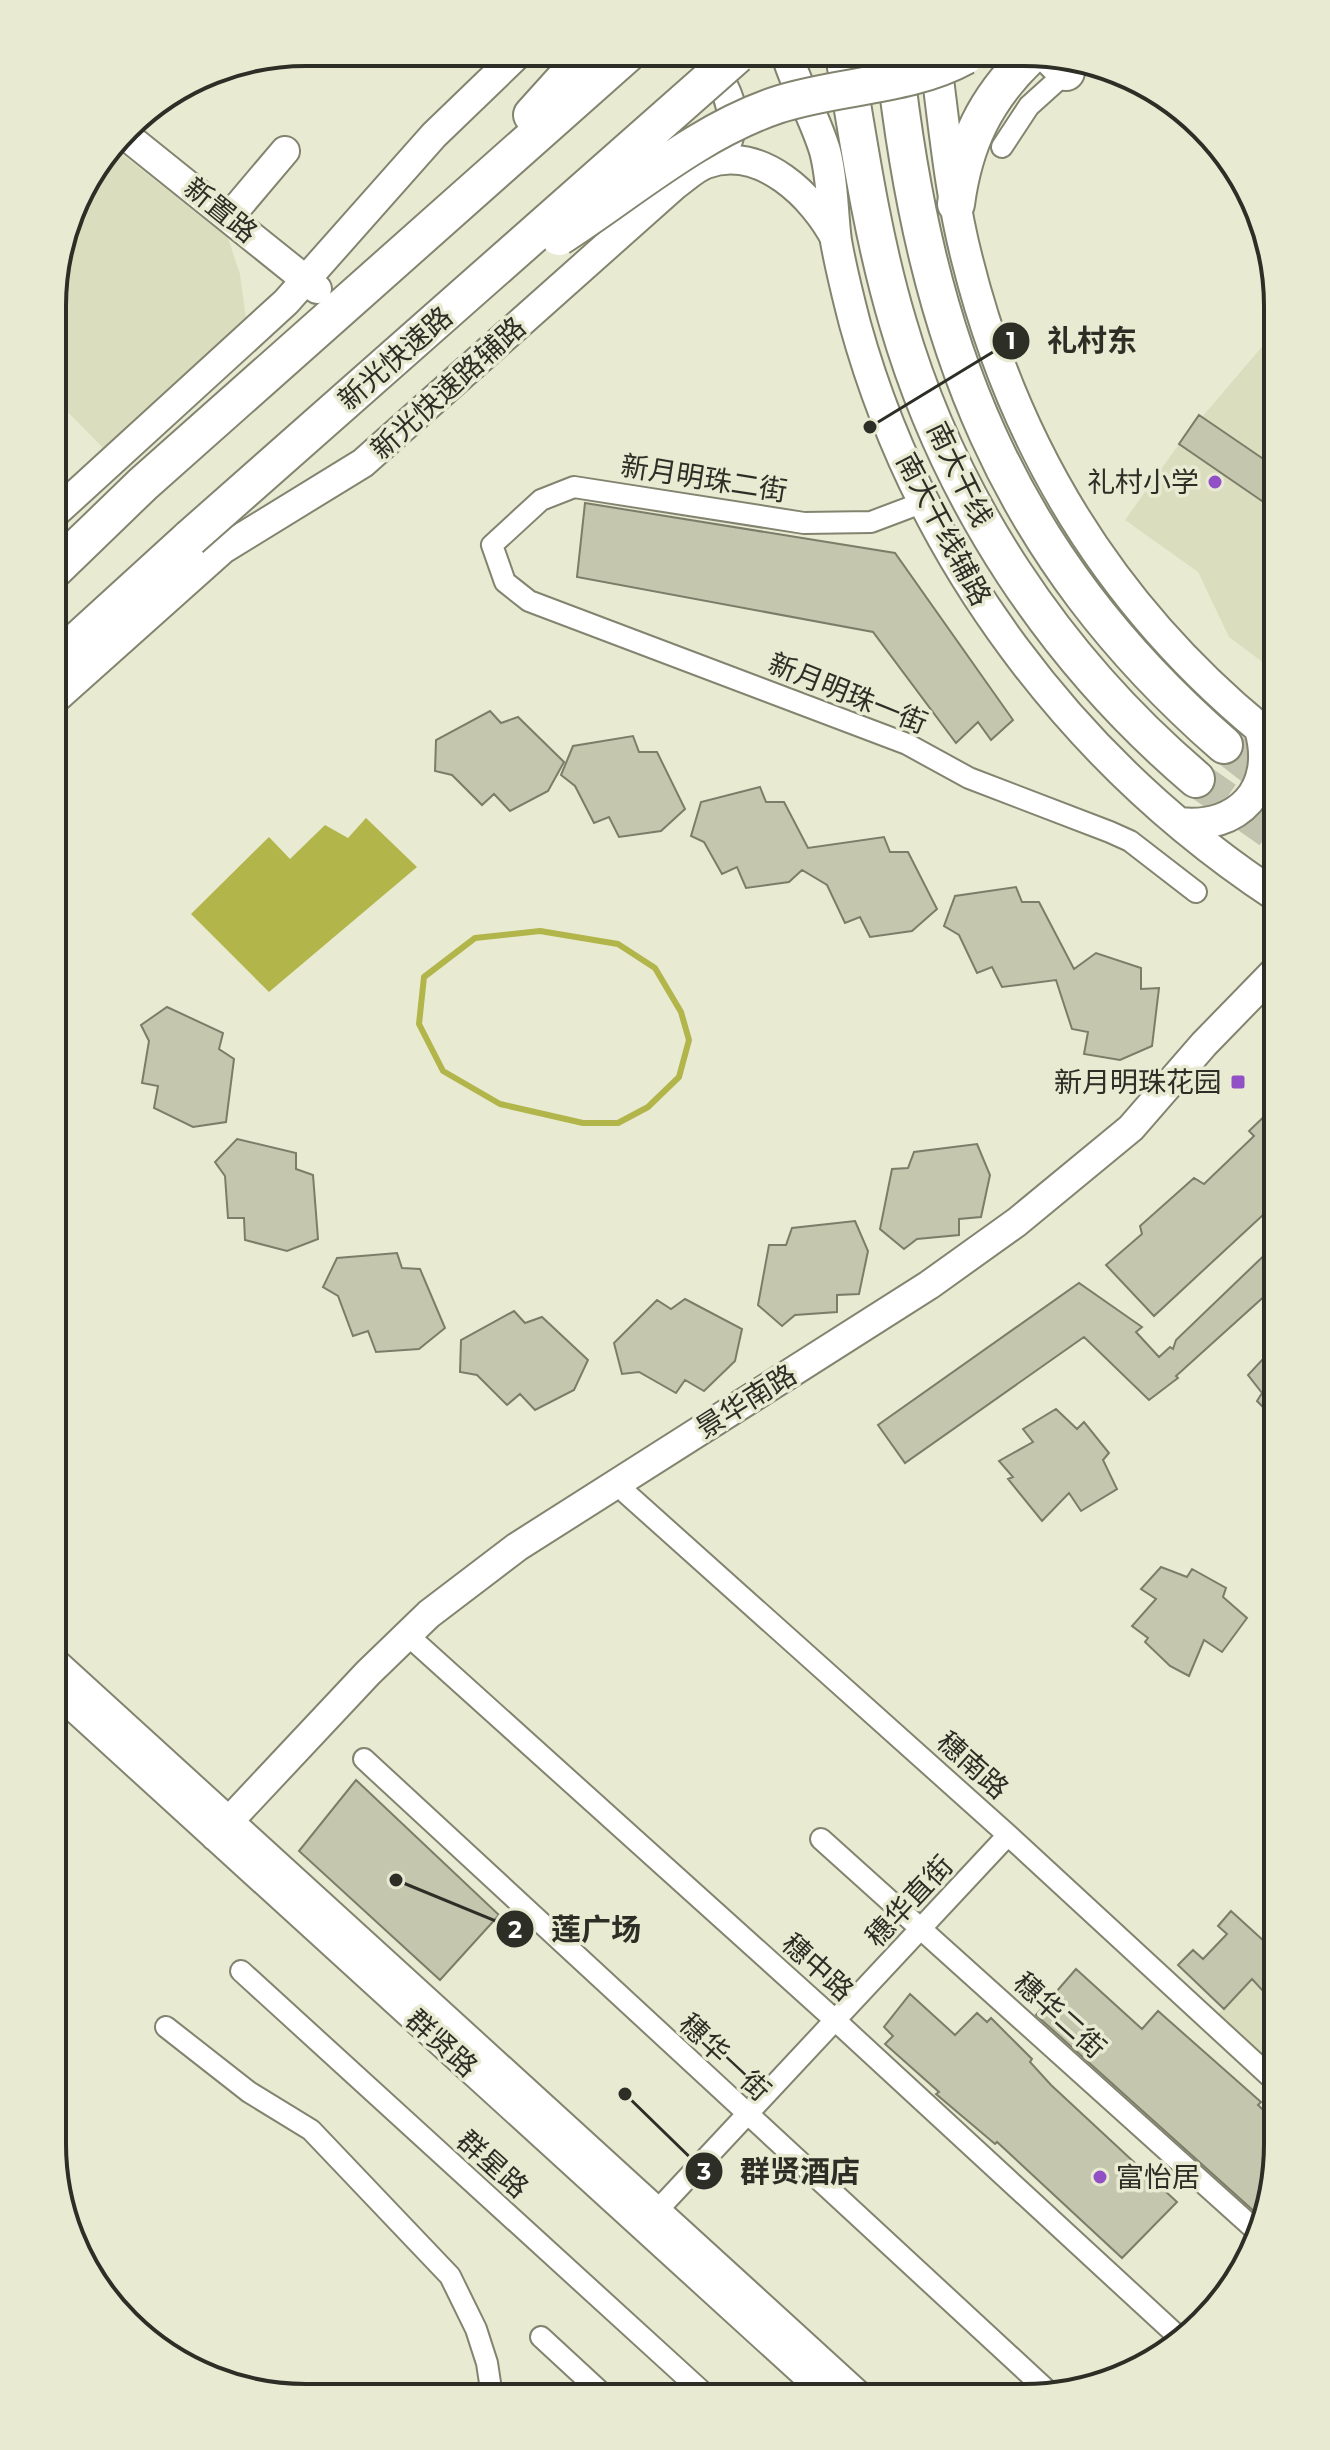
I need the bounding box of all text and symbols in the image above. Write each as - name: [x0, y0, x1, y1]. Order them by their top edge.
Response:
- street label: 新置路: [178, 170, 264, 250]
- street label: 新光快速路: [331, 299, 459, 417]
- street label: 新光快速路辅路: [364, 310, 532, 466]
- callout: 礼村东: [991, 314, 1153, 368]
- text: 礼村东: [1047, 322, 1137, 359]
- text: 1: [1006, 326, 1016, 355]
- street label: 南大干线: [920, 416, 1000, 532]
- street label: 南大干线辅路: [890, 447, 998, 611]
- street label: 新月明珠二街: [618, 448, 790, 508]
- place label: 礼村小学: [1087, 465, 1199, 499]
- marker: 礼村小学: [1206, 473, 1224, 491]
- street label: 新月明珠一街: [764, 646, 932, 740]
- place label: 新月明珠花园: [1054, 1065, 1222, 1099]
- marker: 新月明珠花园: [1229, 1073, 1247, 1091]
- street label: 景华南路: [689, 1357, 803, 1445]
- street label: 穗南路: [930, 1724, 1016, 1806]
- street label: 穗华直街: [858, 1848, 960, 1954]
- callout: 莲广场: [495, 1902, 657, 1956]
- text: 莲广场: [551, 1911, 641, 1948]
- text: 2: [508, 1915, 522, 1944]
- street label: 穗中路: [775, 1926, 861, 2008]
- street label: 穗华二街: [1007, 1965, 1113, 2065]
- street label: 群贤路: [399, 2002, 485, 2084]
- street label: 穗华一街: [672, 2006, 778, 2108]
- street label: 群星路: [450, 2123, 536, 2205]
- callout: 群贤酒店: [684, 2144, 876, 2198]
- text: 群贤酒店: [740, 2153, 860, 2190]
- text: 3: [696, 2157, 711, 2186]
- place label: 富怡居: [1116, 2160, 1200, 2194]
- marker: 富怡居: [1091, 2168, 1109, 2186]

